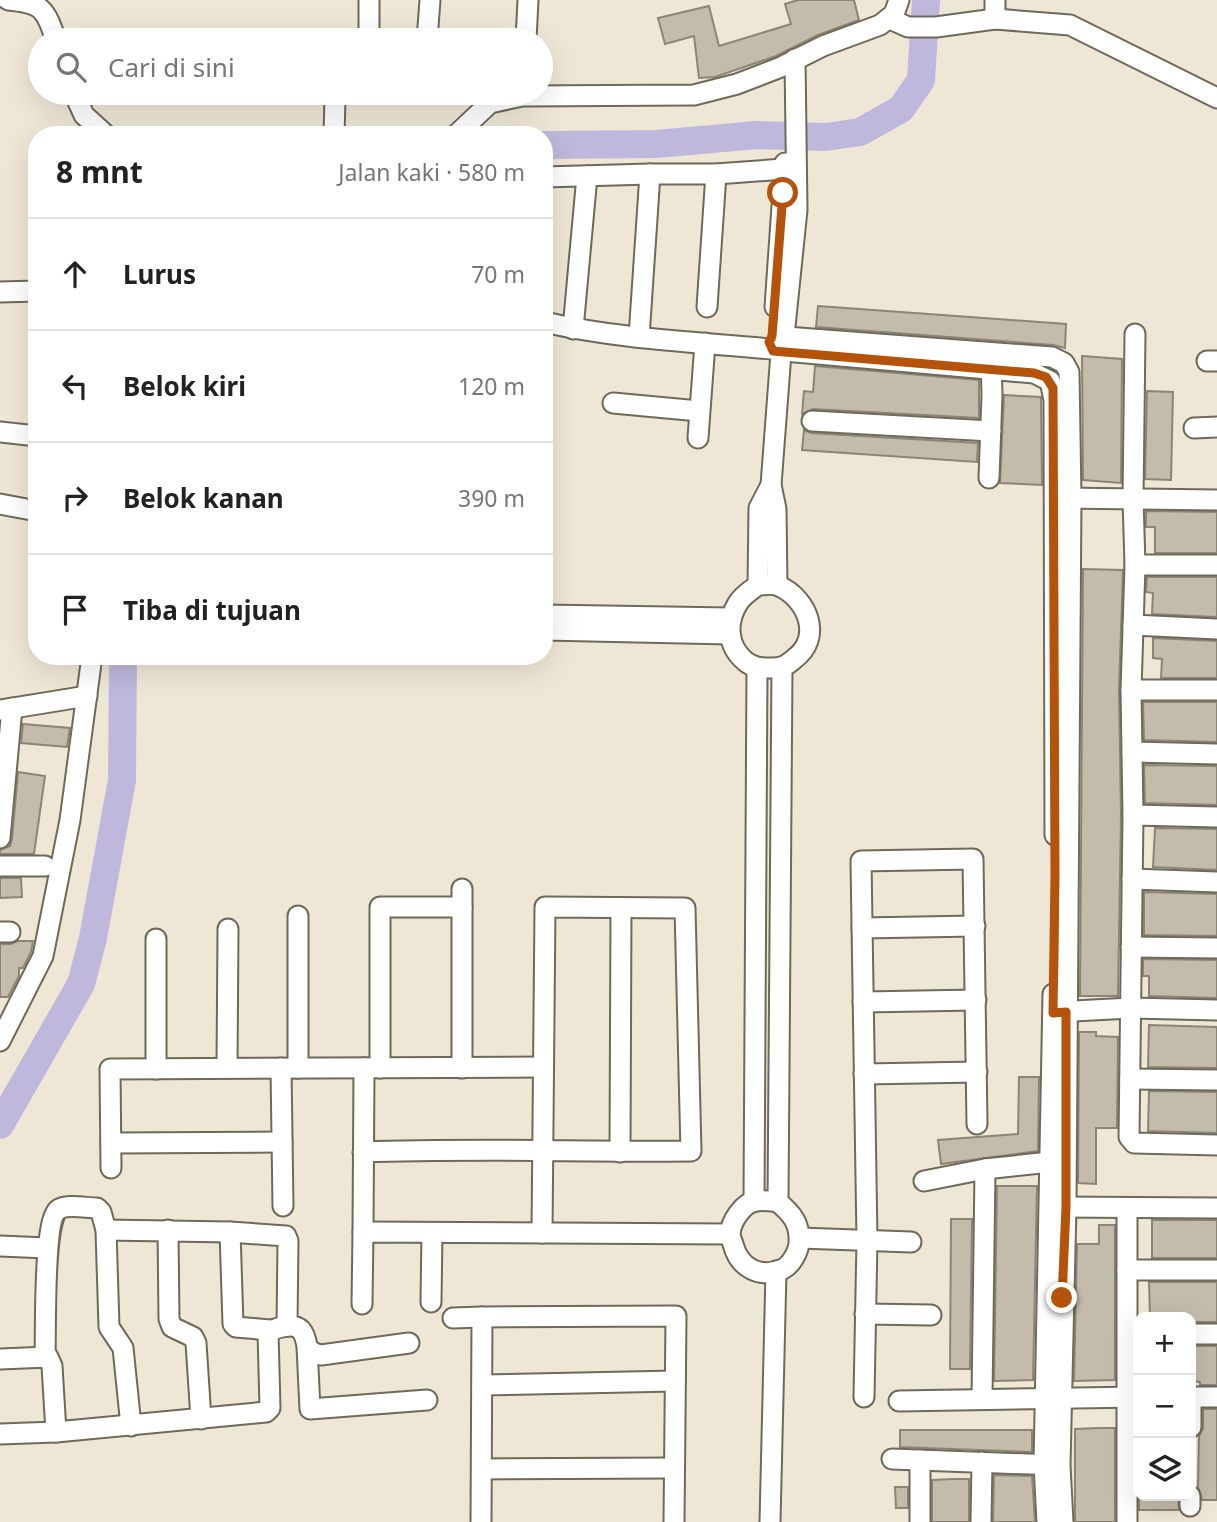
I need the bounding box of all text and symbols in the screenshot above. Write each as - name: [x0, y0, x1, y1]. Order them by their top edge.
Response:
- search box: [28, 28, 553, 105]
- icon: search: [52, 48, 90, 86]
- text: Cari di sini: [108, 49, 235, 85]
- text: 8 mnt: [56, 151, 143, 192]
- text: Jalan kaki · 580 m: [338, 156, 525, 188]
- route start: [767, 177, 798, 208]
- icon: ahead: [56, 255, 94, 293]
- text: Lurus: [123, 256, 196, 292]
- text: 70 m: [471, 258, 525, 290]
- icon: left: [56, 367, 94, 405]
- text: Belok kiri: [123, 368, 246, 404]
- text: 120 m: [458, 370, 525, 402]
- icon: right: [56, 479, 94, 517]
- text: Belok kanan: [123, 480, 284, 516]
- text: 390 m: [458, 482, 525, 514]
- icon: arrive: [56, 591, 94, 629]
- text: Tiba di tujuan: [123, 592, 301, 628]
- route end: [1046, 1282, 1077, 1313]
- map controls: [1133, 1312, 1196, 1501]
- button: +: [1133, 1312, 1196, 1375]
- button: −: [1133, 1375, 1196, 1438]
- button: layers: [1133, 1438, 1196, 1501]

